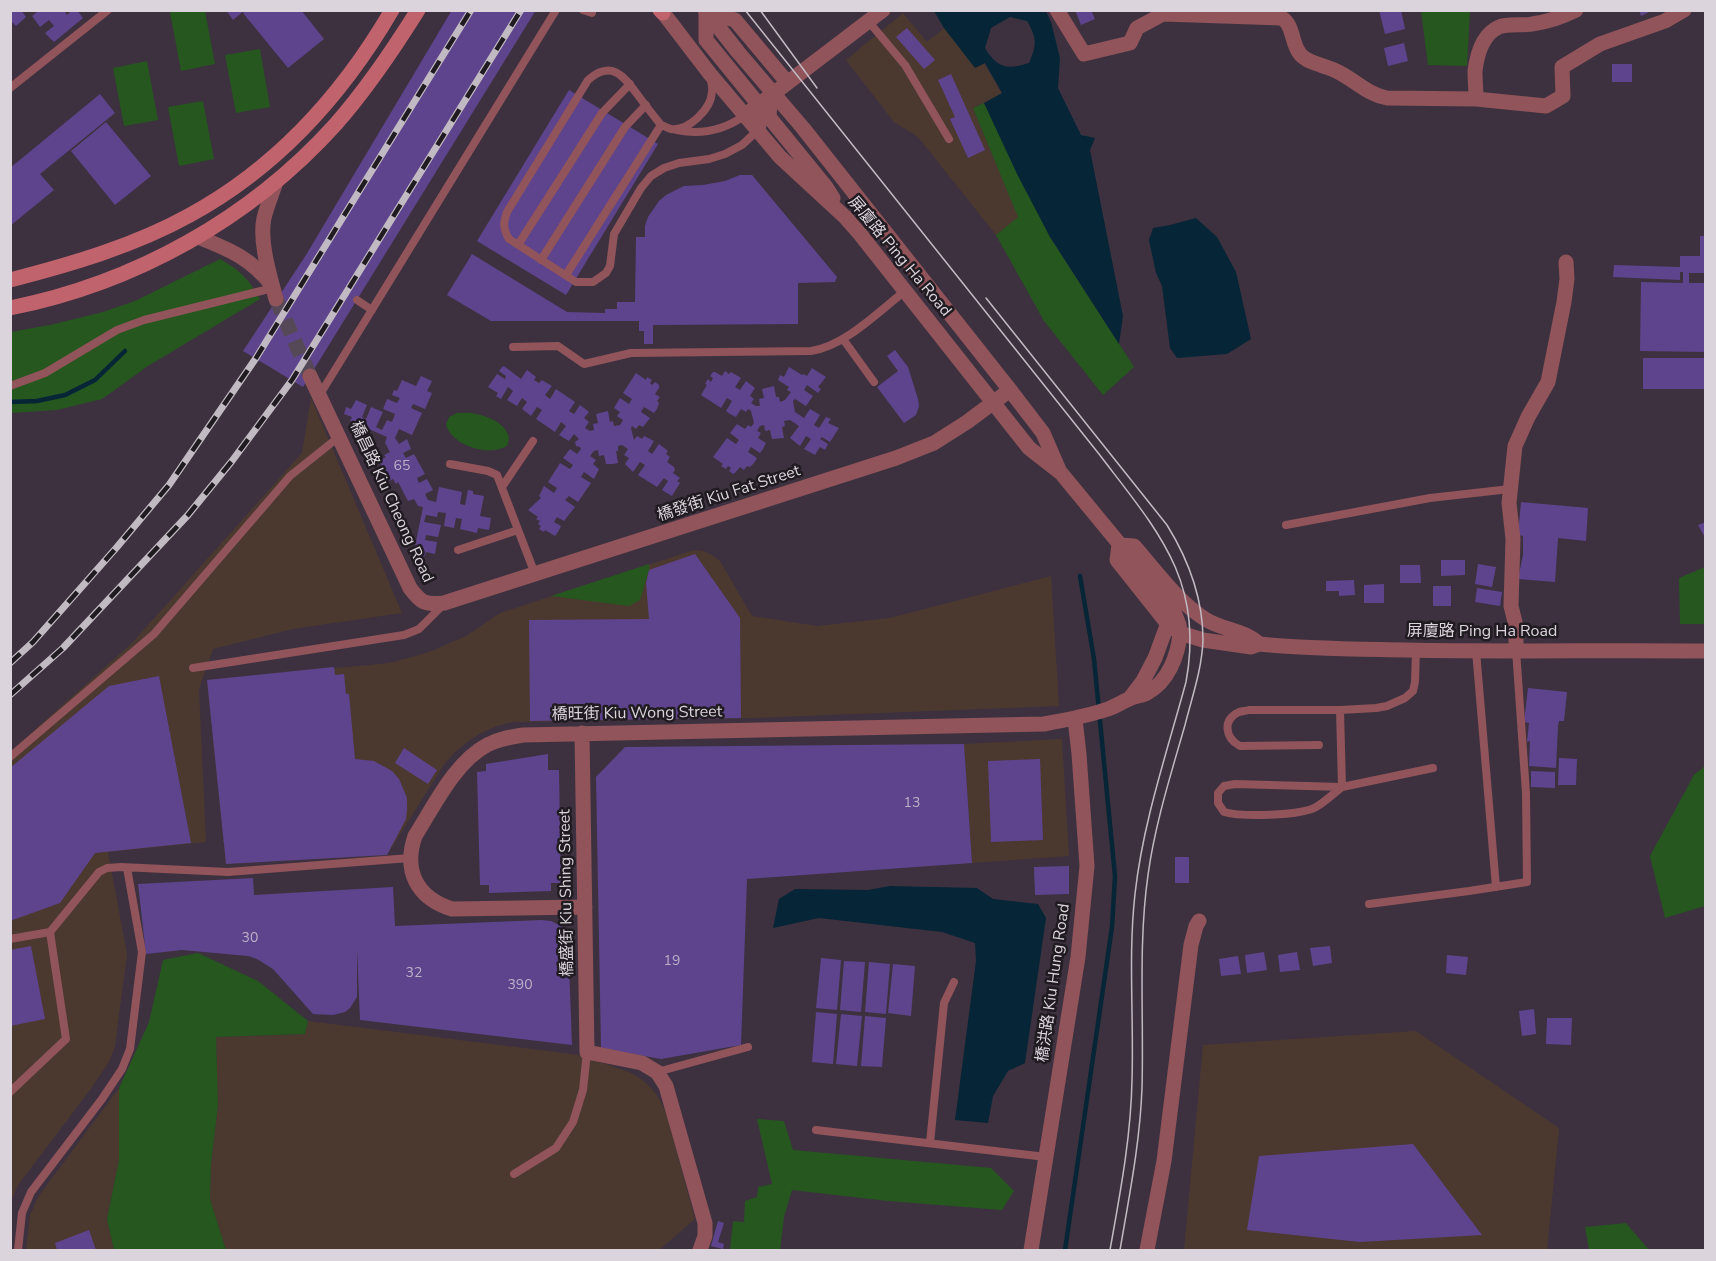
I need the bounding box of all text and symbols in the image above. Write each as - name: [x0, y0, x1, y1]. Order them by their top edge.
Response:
- street label: 屏廈路 Ping Ha Road: [843, 193, 955, 321]
- street label: 橋昌路 Kiu Cheong Road: [345, 418, 437, 586]
- house number: 65: [394, 459, 410, 475]
- street label: 橋發街 Kiu Fat Street: [655, 462, 803, 526]
- street label: 屏廈路 Ping Ha Road: [1407, 622, 1557, 642]
- street label: 橋旺街 Kiu Wong Street: [551, 703, 723, 725]
- house number: 13: [904, 796, 920, 812]
- street label: 橋盛街 Kiu Shing Street: [556, 809, 578, 977]
- street label: 橋洪路 Kiu Hung Road: [1033, 903, 1075, 1063]
- house number: 30: [242, 931, 258, 947]
- house number: 19: [664, 954, 680, 970]
- house number: 32: [406, 966, 422, 982]
- house number: 390: [507, 978, 533, 994]

